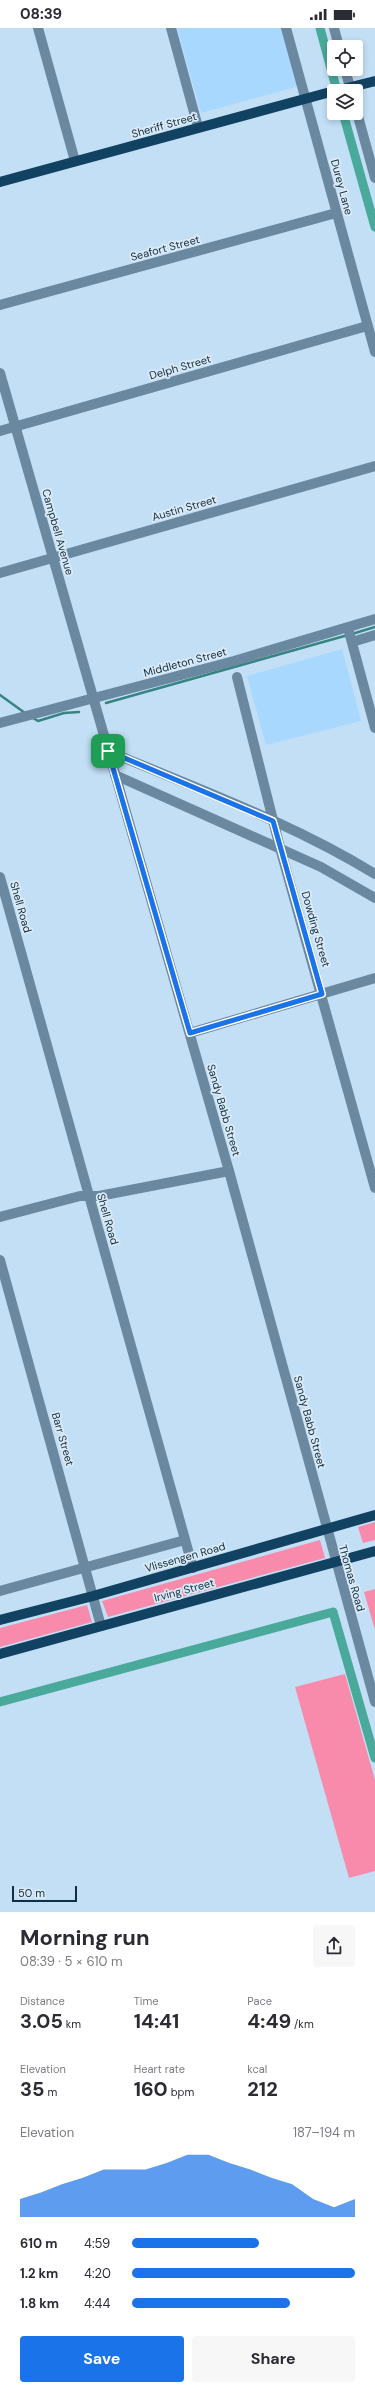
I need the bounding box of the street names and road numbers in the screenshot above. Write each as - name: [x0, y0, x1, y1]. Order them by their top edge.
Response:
- street label: Sheriff Street: [130, 109, 198, 141]
- street label: Durey Lane: [328, 158, 356, 216]
- street label: Seafort Street: [129, 232, 201, 264]
- street label: Delph Street: [148, 352, 212, 382]
- street label: Campbell Avenue: [39, 487, 77, 577]
- street label: Austin Street: [150, 492, 218, 524]
- street label: Middleton Street: [142, 644, 228, 680]
- street label: Shell Road: [7, 880, 35, 934]
- street label: Dowding Street: [298, 890, 334, 968]
- street label: Sandy Babb Street: [204, 1062, 244, 1158]
- street label: Shell Road: [94, 1192, 122, 1246]
- street label: Sandy Babb Street: [291, 1374, 329, 1470]
- street label: Barr Street: [49, 1411, 77, 1467]
- street label: Vlissengen Road: [143, 1539, 227, 1575]
- street label: Thomas Road: [336, 1543, 368, 1613]
- street label: Irving Street: [152, 1575, 216, 1605]

